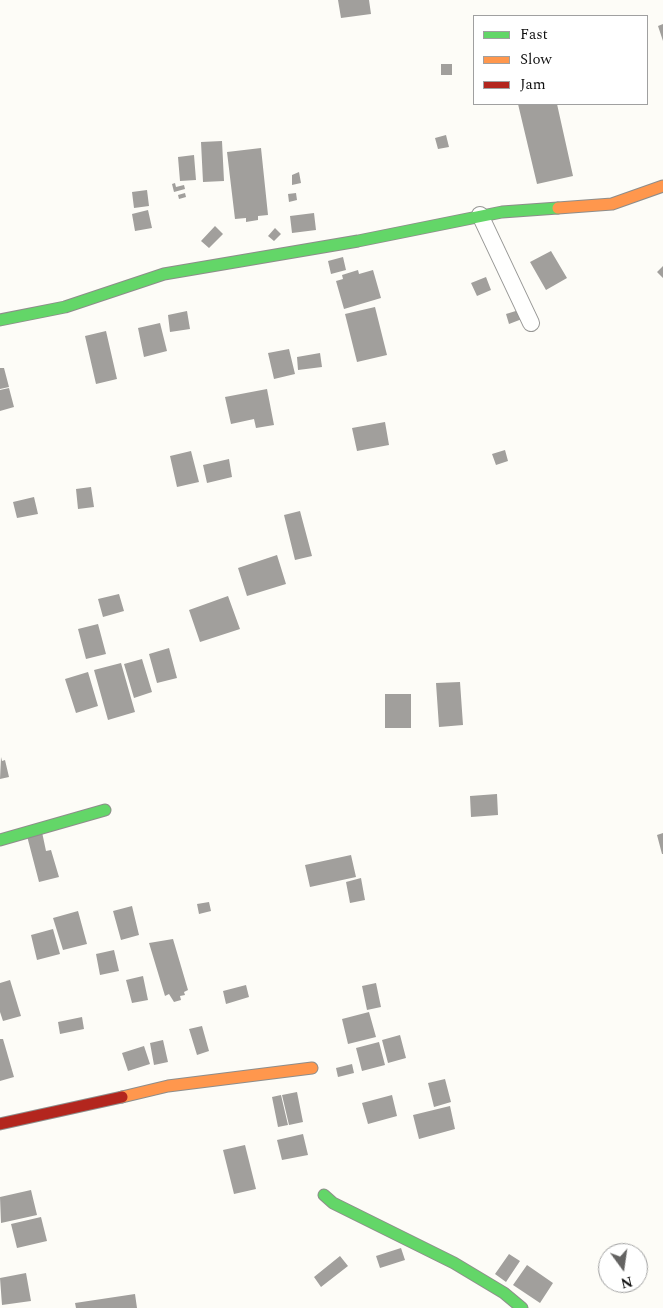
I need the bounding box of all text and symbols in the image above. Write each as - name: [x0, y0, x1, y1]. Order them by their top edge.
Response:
- legend: [473, 15, 648, 105]
- text: Fast: [520, 23, 548, 46]
- text: Slow: [520, 48, 552, 71]
- text: Jam: [520, 73, 546, 96]
- north arrow: [598, 1243, 648, 1293]
- text: N: [618, 1270, 635, 1294]

